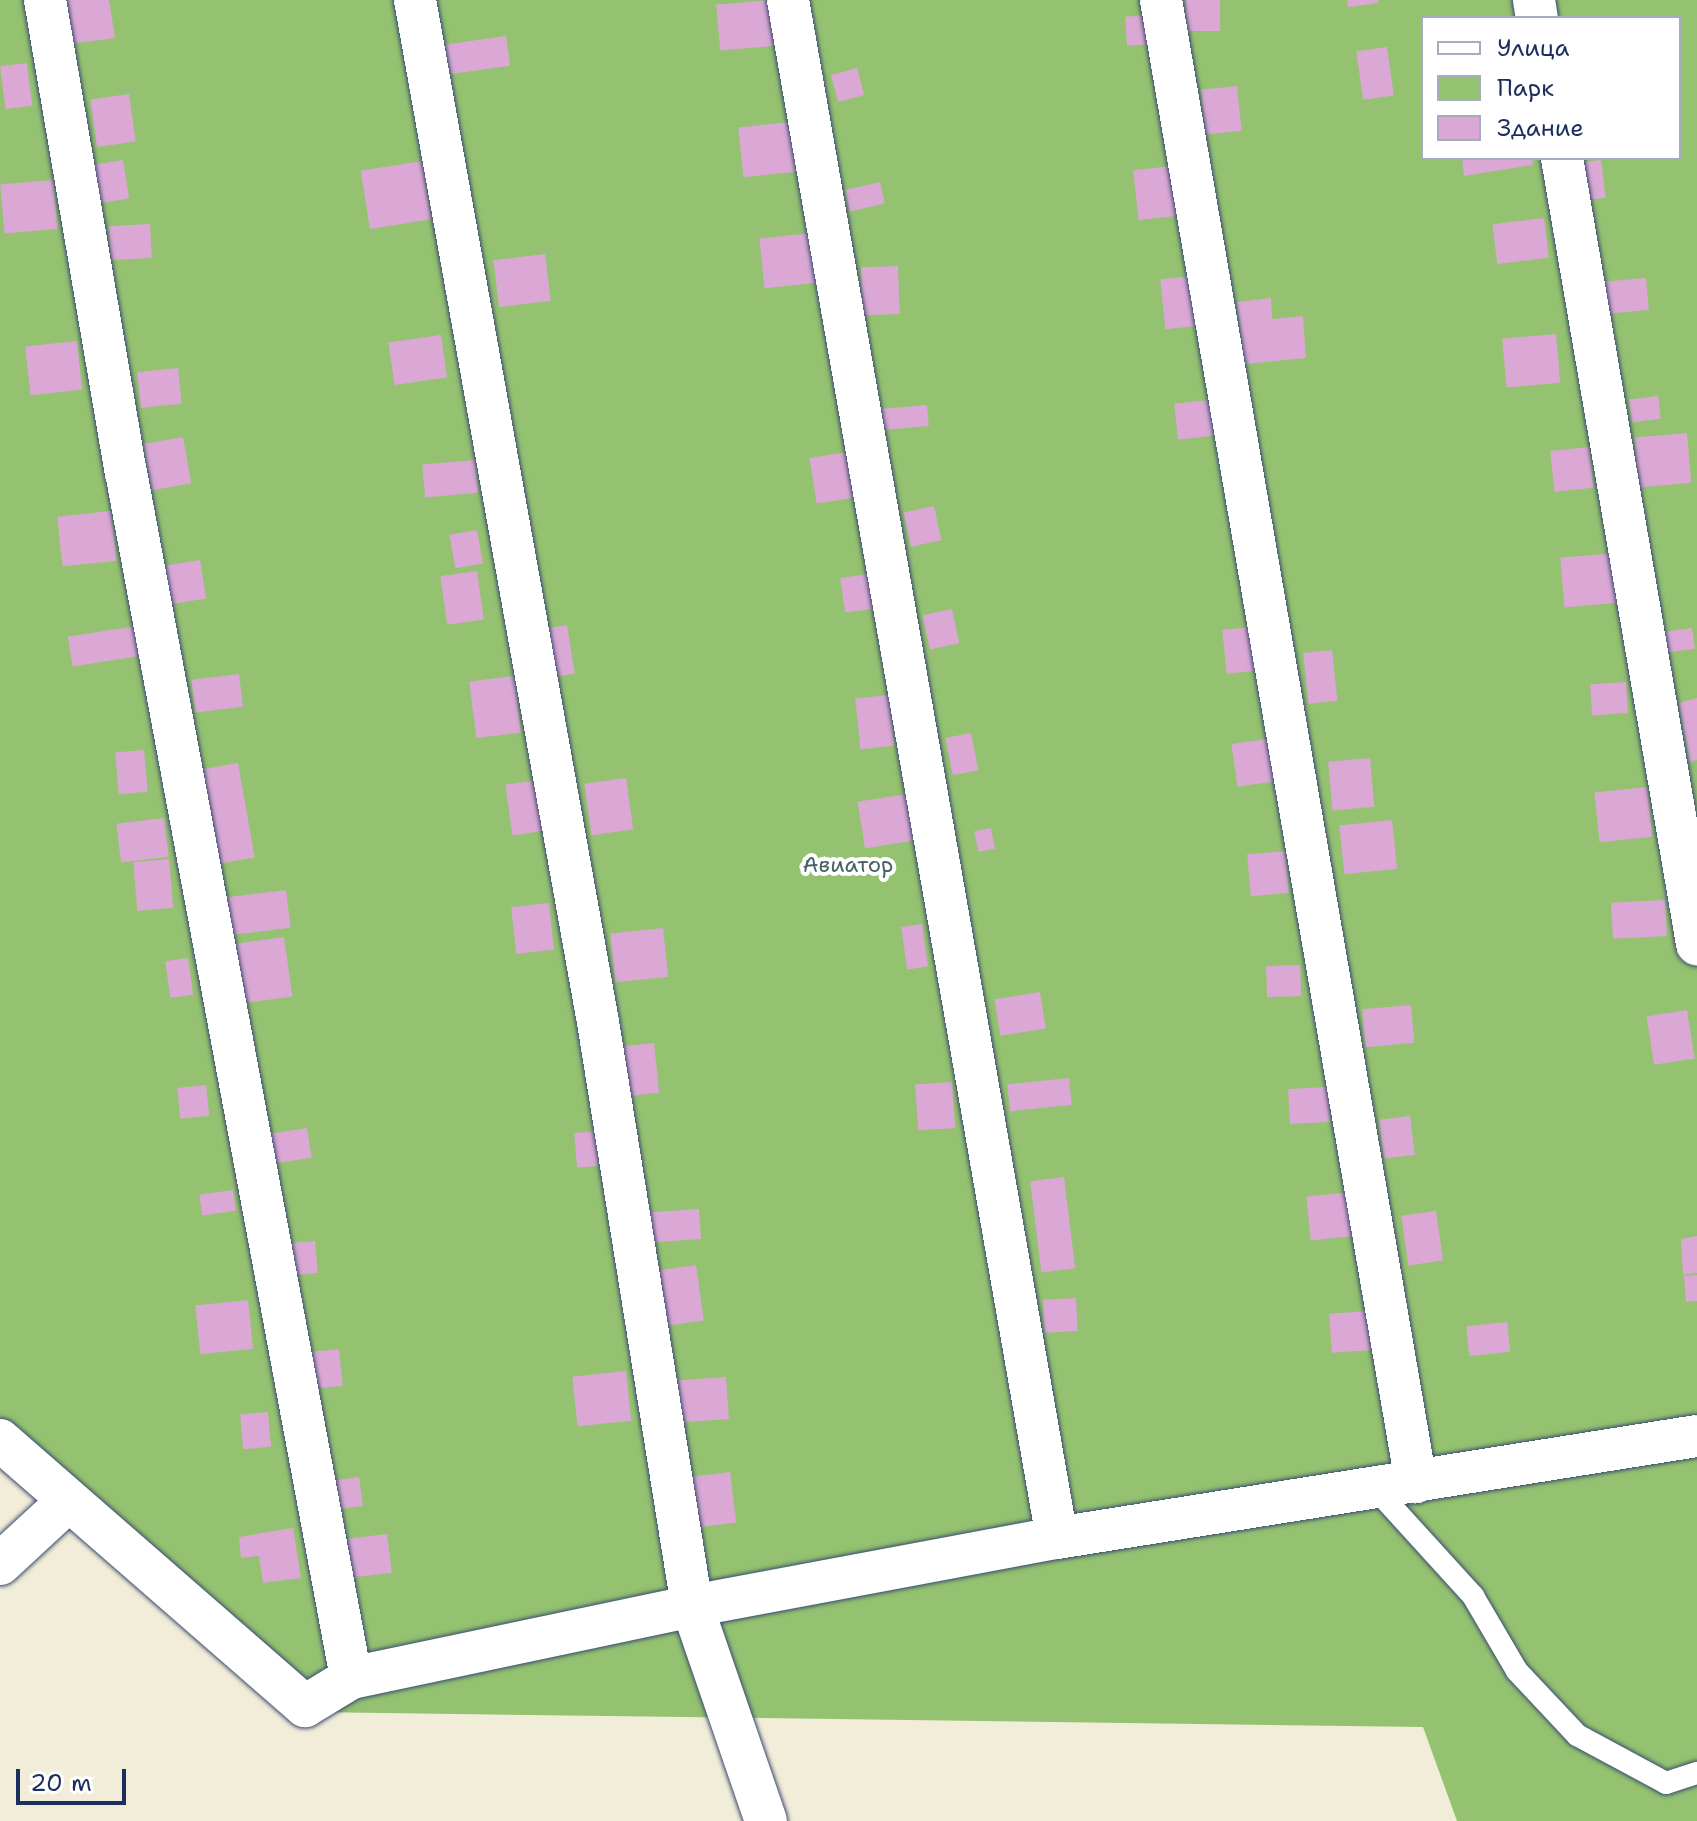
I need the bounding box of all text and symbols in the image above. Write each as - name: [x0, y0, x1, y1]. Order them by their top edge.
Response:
- legend: [1421, 16, 1681, 160]
- text: Улица: [1497, 32, 1570, 64]
- text: Парк: [1497, 72, 1554, 104]
- text: Здание: [1497, 112, 1584, 144]
- park label: Авиатор: [803, 852, 893, 878]
- scale bar: [20, 1753, 130, 1803]
- text: 20 m: [30, 1767, 92, 1799]

